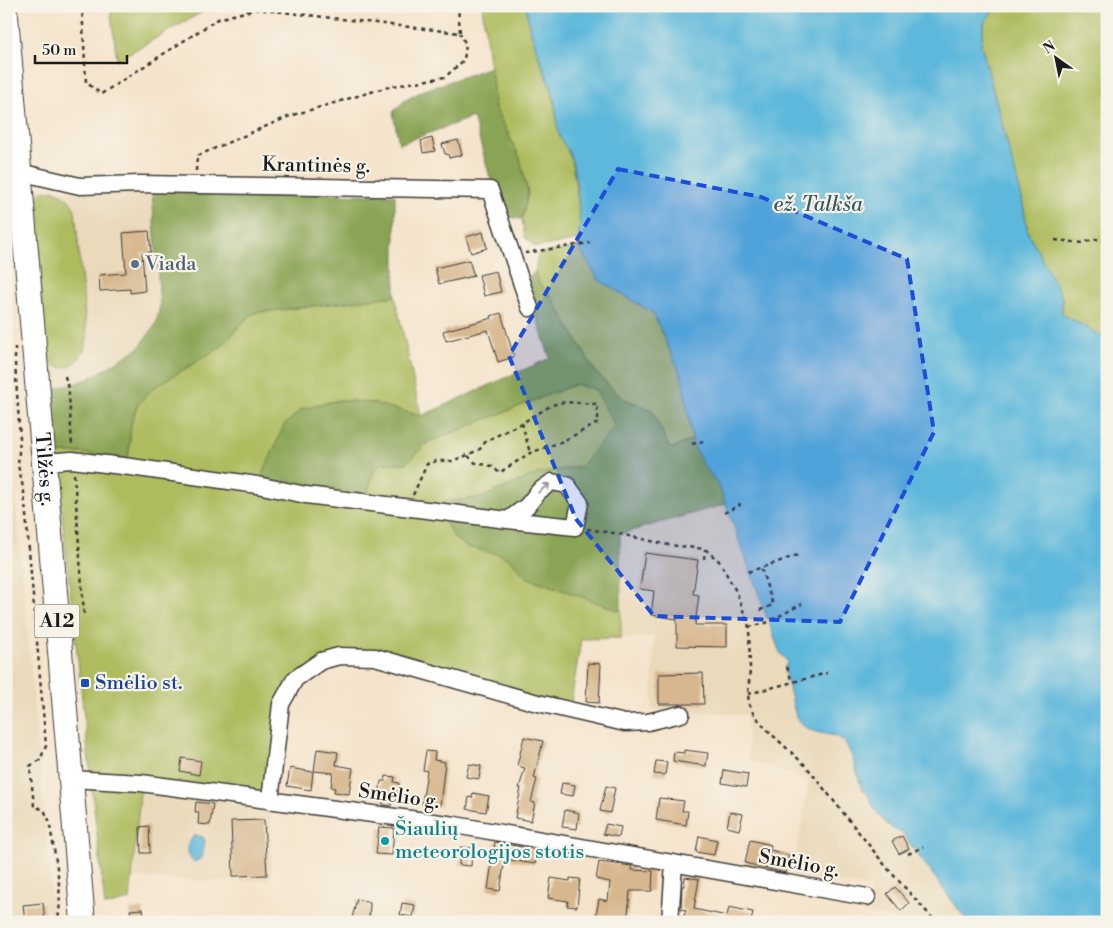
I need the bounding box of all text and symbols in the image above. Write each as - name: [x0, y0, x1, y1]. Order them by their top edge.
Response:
- scale bar: [35, 32, 128, 64]
- north arrow: [1030, 32, 1080, 82]
- text: N: [1040, 37, 1059, 59]
- text: 50 m: [42, 41, 76, 60]
- street label: Krantinės g.: [262, 153, 370, 179]
- water label: ež. Talkša: [773, 192, 863, 218]
- place label: Viada: [144, 252, 197, 277]
- marker: Viada: [129, 258, 141, 270]
- street label: Tilžės g.: [29, 432, 60, 507]
- one-way arrow: [537, 483, 550, 494]
- road number: A12: [34, 604, 80, 638]
- place label: Smėlio st.: [95, 671, 183, 696]
- marker: Smėlio st.: [79, 677, 91, 689]
- street label: Smėlio g.: [357, 779, 441, 815]
- place label: Šiaulių meteorologijos stotis: [395, 816, 584, 865]
- marker: Šiaulių meteorologijos stotis: [379, 835, 391, 847]
- street label: Smėlio g.: [757, 845, 841, 883]

